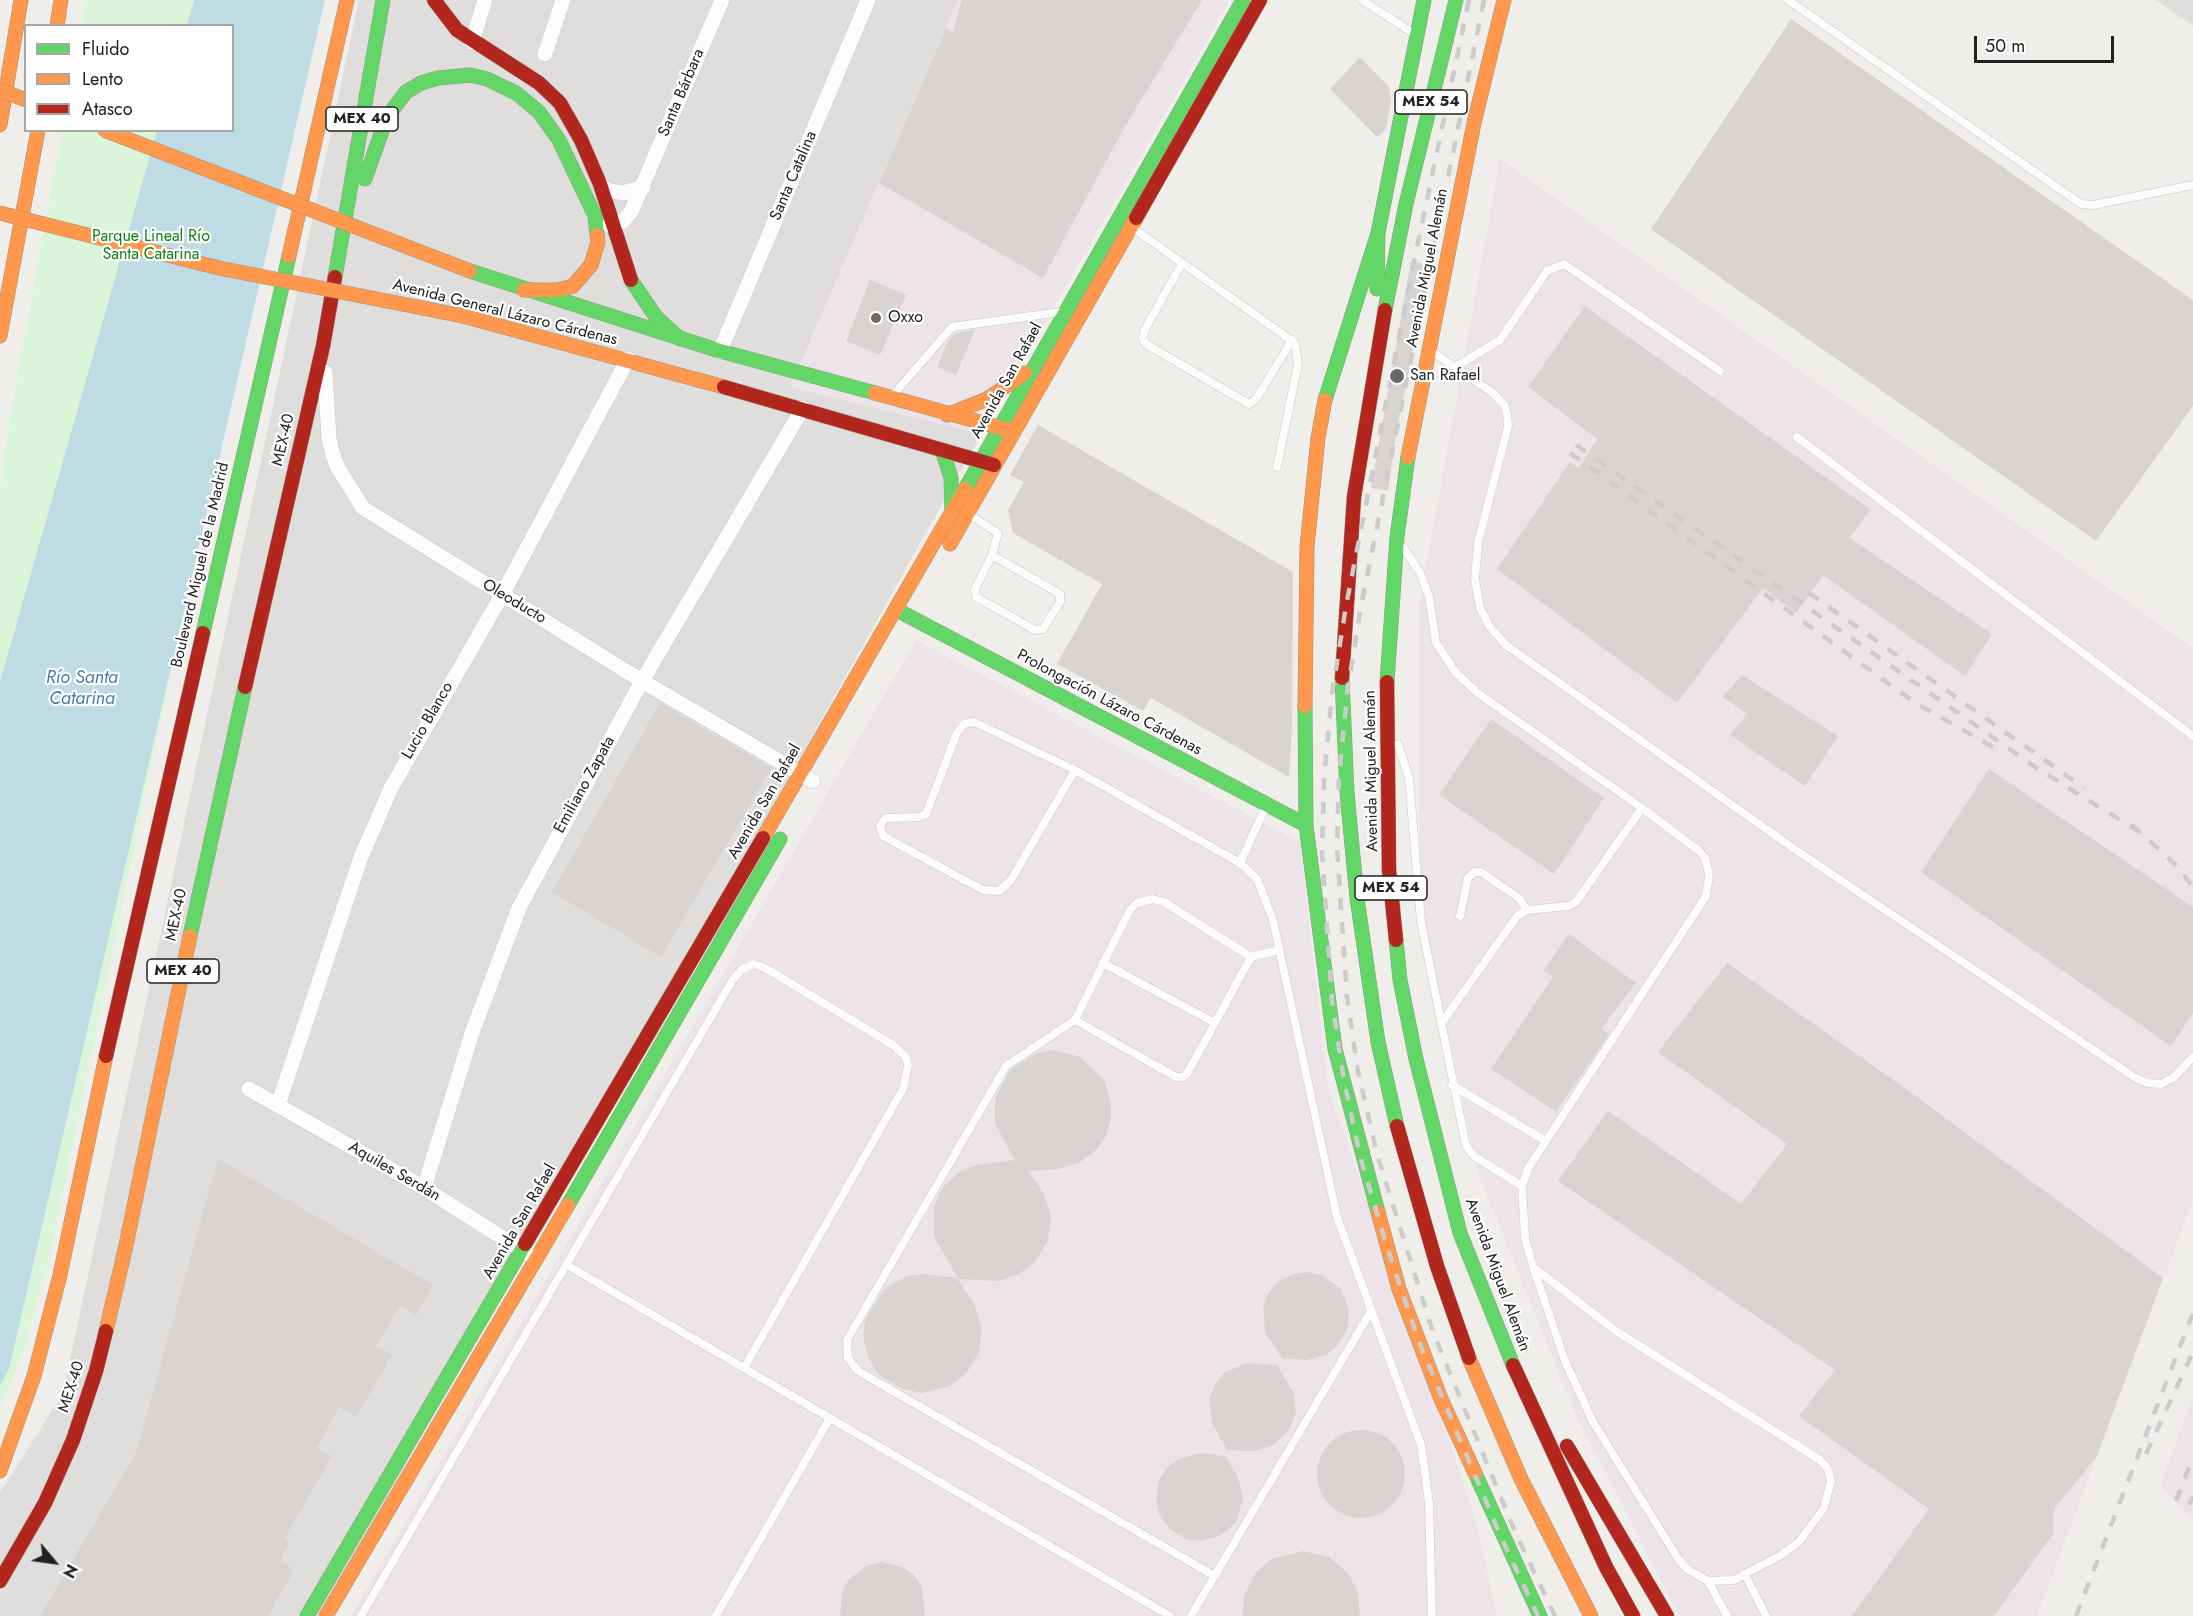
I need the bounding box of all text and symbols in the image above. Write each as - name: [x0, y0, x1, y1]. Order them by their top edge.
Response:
- legend: [24, 24, 234, 132]
- scale bar: [1977, 24, 2116, 62]
- text: 50 m: [1985, 33, 2025, 59]
- text: Fluido: [82, 36, 129, 62]
- street label: Santa Bárbara: [655, 46, 709, 140]
- text: Lento: [82, 66, 123, 92]
- road number: MEX 54: [1395, 90, 1467, 114]
- text: Atasco: [82, 96, 133, 122]
- road number: MEX 40: [326, 107, 398, 131]
- street label: Santa Catalina: [767, 128, 821, 224]
- street label: Avenida Miguel Alemán: [1403, 187, 1453, 349]
- park label: Parque Lineal Río Santa Catarina: [92, 227, 210, 265]
- street label: Avenida General Lázaro Cárdenas: [391, 276, 619, 350]
- place label: Oxxo: [888, 308, 923, 328]
- marker: Oxxo: [869, 311, 883, 325]
- street label: Avenida San Rafael: [967, 320, 1047, 442]
- place label: San Rafael: [1410, 366, 1481, 386]
- marker: San Rafael: [1388, 367, 1406, 385]
- street label: MEX-40: [269, 412, 299, 468]
- street label: Boulevard Miguel de la Madrid: [168, 460, 234, 670]
- street label: Oleoducto: [479, 575, 549, 629]
- street label: Prolongación Lázaro Cárdenas: [1013, 646, 1205, 760]
- water label: Río Santa Catarina: [46, 668, 118, 710]
- street label: Lucio Blanco: [398, 679, 458, 763]
- street label: Avenida Miguel Alemán: [1361, 690, 1383, 852]
- street label: Emiliano Zapata: [551, 733, 619, 837]
- street label: Avenida San Rafael: [724, 741, 806, 863]
- road number: MEX 54: [1355, 876, 1427, 900]
- street label: MEX-40: [162, 887, 192, 943]
- road number: MEX 40: [147, 959, 219, 983]
- street label: Aquiles Serdán: [345, 1138, 443, 1206]
- street label: Avenida San Rafael: [479, 1161, 561, 1283]
- street label: Avenida Miguel Alemán: [1460, 1196, 1534, 1354]
- street label: MEX-40: [55, 1359, 89, 1415]
- north arrow: [24, 1532, 84, 1592]
- text: N: [57, 1560, 83, 1582]

